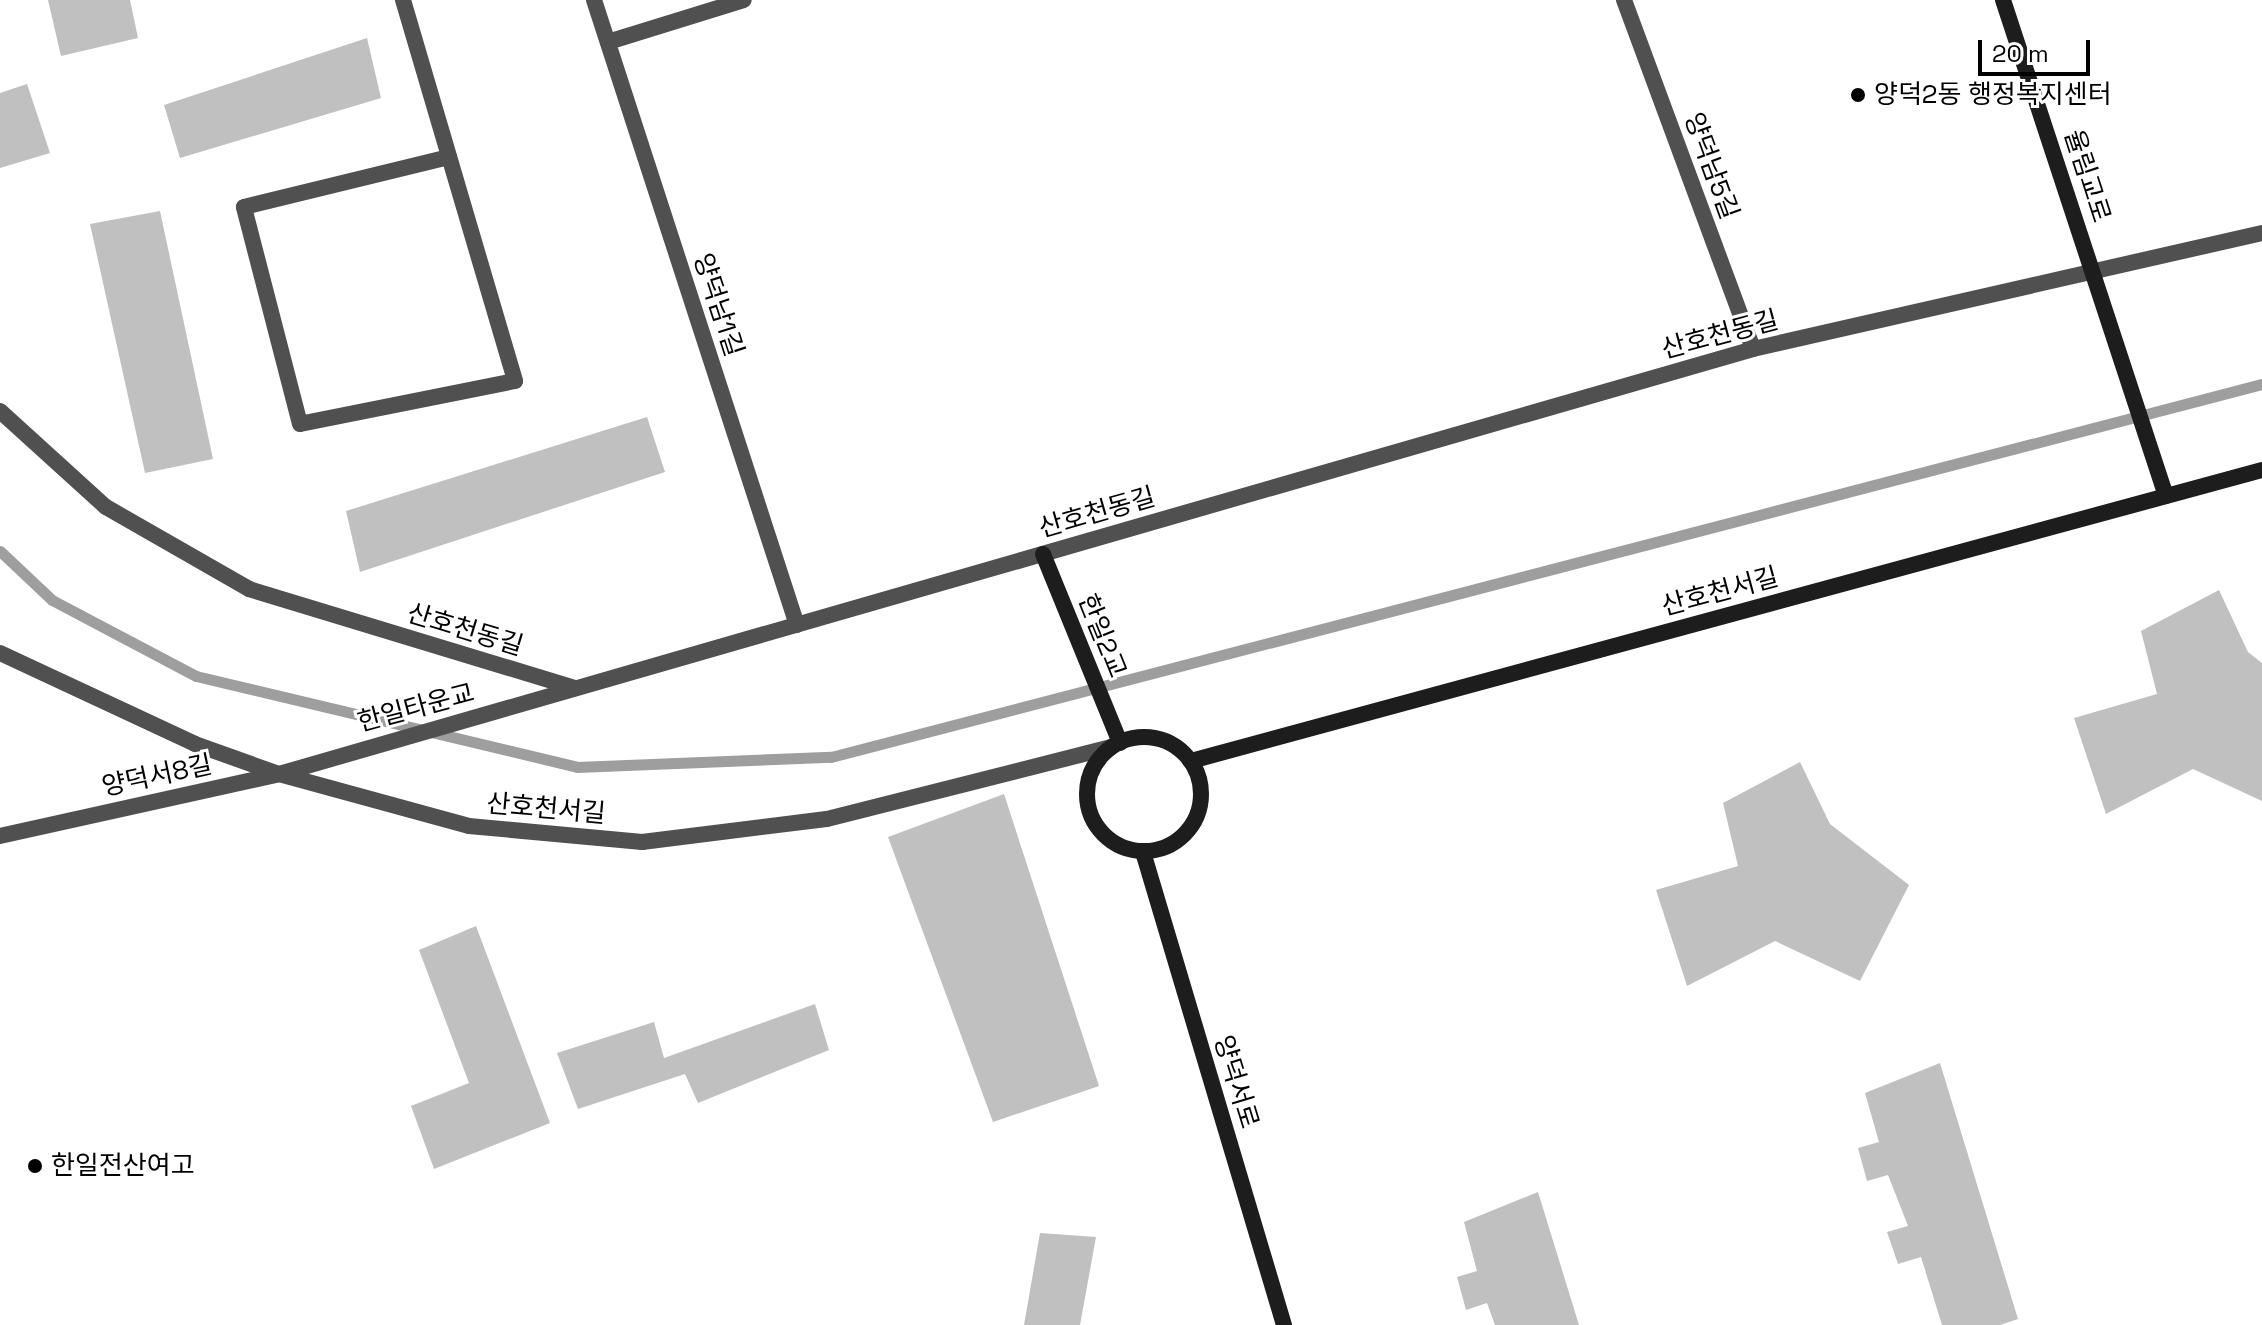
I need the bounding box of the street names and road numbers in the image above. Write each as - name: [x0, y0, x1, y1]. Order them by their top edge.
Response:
- street label: 양덕남5길: [1677, 108, 1745, 224]
- street label: 율림교로: [2057, 126, 2117, 226]
- street label: 양덕남1길: [687, 250, 749, 360]
- street label: 산호천동길: [1658, 304, 1782, 366]
- street label: 산호천동길: [1035, 482, 1159, 544]
- street label: 산호천서길: [1658, 561, 1782, 623]
- street label: 한일2교: [1071, 590, 1133, 682]
- street label: 산호천동길: [403, 598, 527, 662]
- street label: 한일타운교: [354, 677, 478, 739]
- street label: 양덕서8길: [99, 749, 215, 803]
- street label: 산호천서길: [485, 788, 607, 830]
- street label: 양덕서로: [1207, 1032, 1265, 1132]

